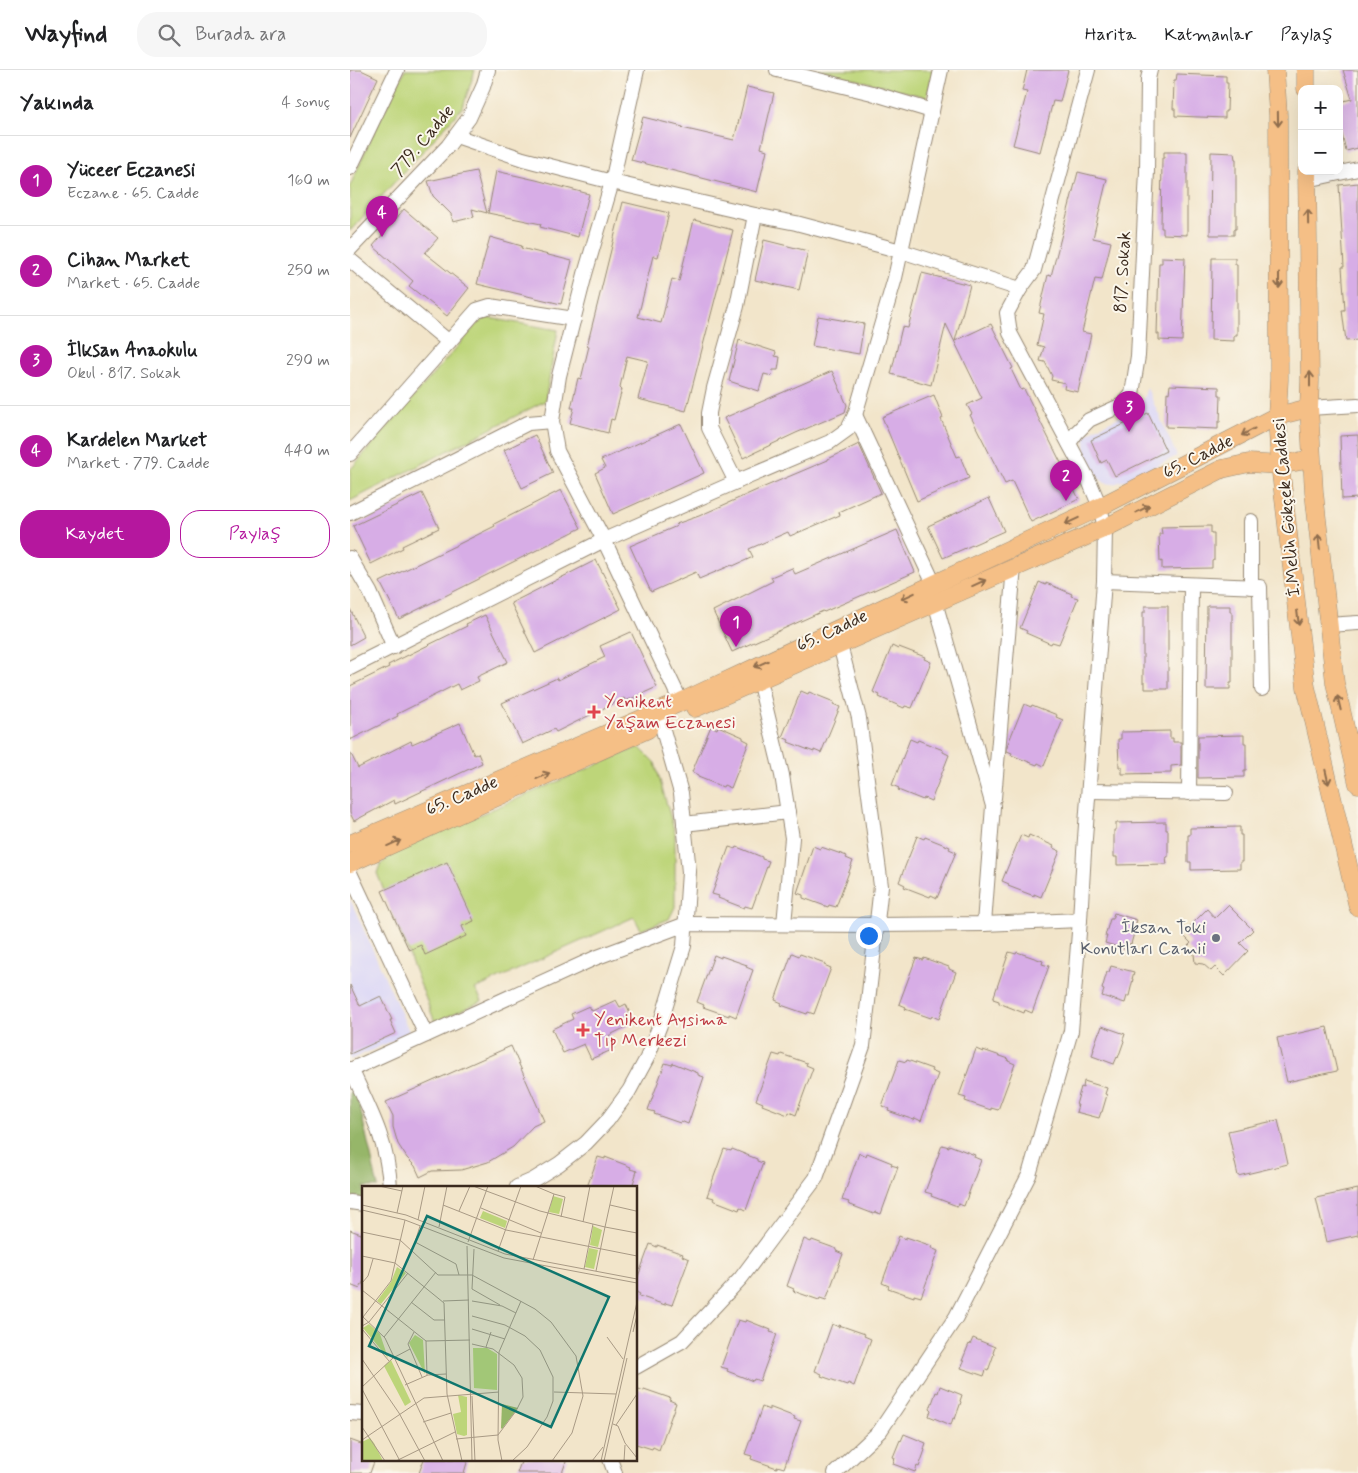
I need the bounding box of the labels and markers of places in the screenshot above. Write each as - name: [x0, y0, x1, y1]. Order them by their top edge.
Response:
- pin: 4: [366, 196, 398, 237]
- pin: 3: [1113, 391, 1145, 432]
- pin: 2: [1050, 460, 1082, 501]
- pin: 1: [720, 606, 752, 647]
- place label: Yenikent Yaşam Eczanesi: [604, 690, 736, 735]
- marker: Yenikent Yaşam Eczanesi: [588, 706, 600, 718]
- place label: İksan Toki Konutları Camii: [1080, 916, 1206, 961]
- marker: İksan Toki Konutları Camii: [1210, 932, 1222, 944]
- place label: Yenikent Aysima Tıp Merkezi: [594, 1008, 727, 1053]
- marker: Yenikent Aysima Tıp Merkezi: [576, 1023, 590, 1037]

